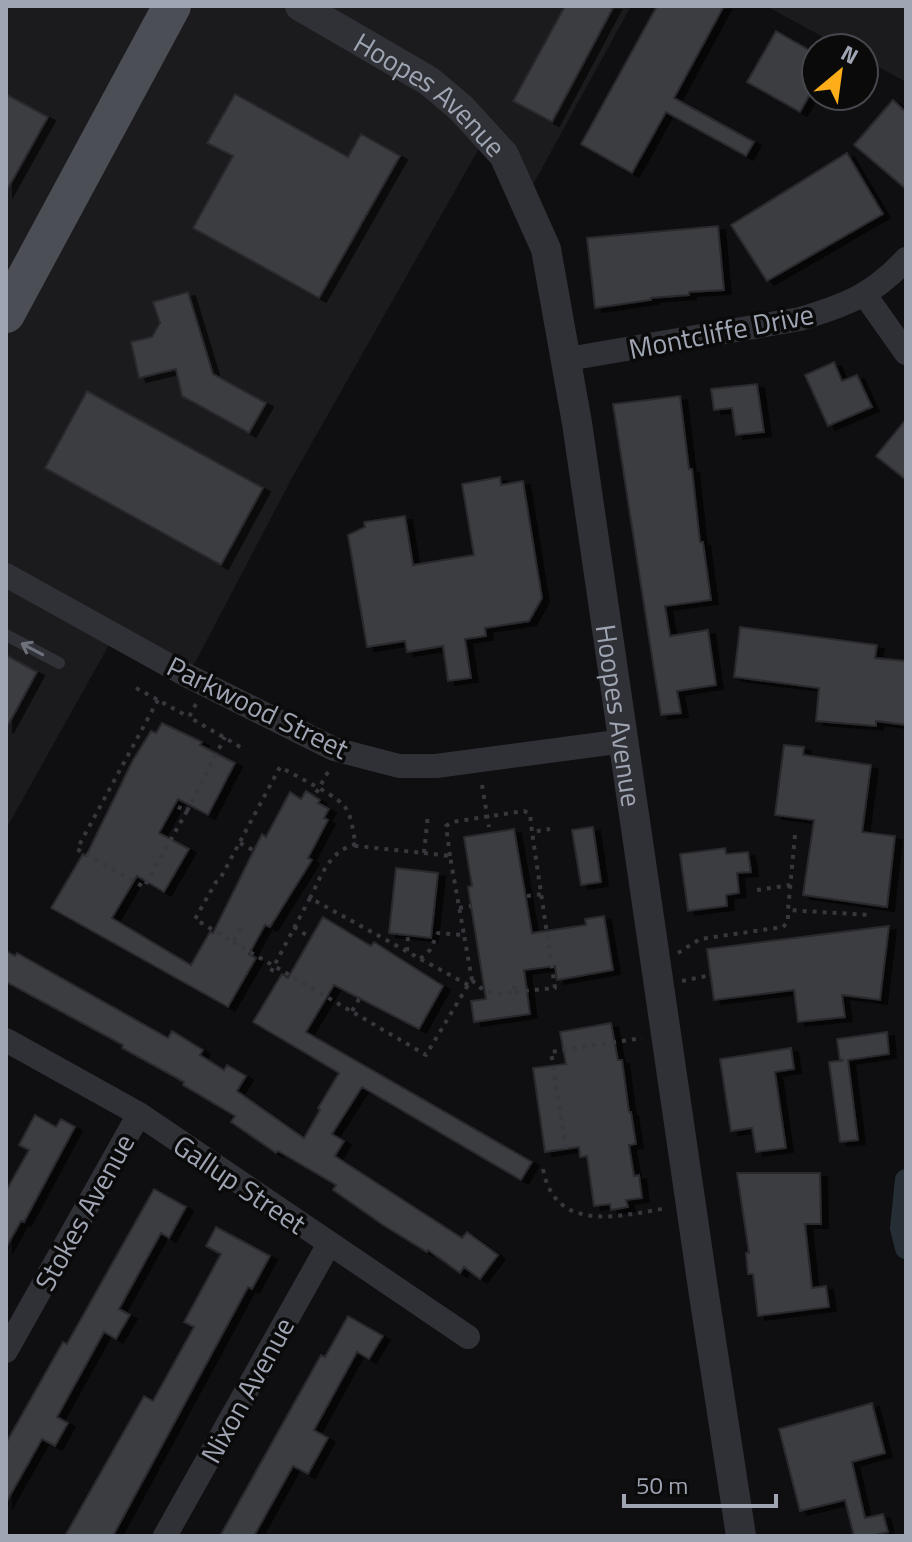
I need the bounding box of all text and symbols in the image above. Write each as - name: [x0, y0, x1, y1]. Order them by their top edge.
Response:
- street label: Hoopes Avenue: [346, 21, 517, 166]
- north arrow: [800, 32, 880, 112]
- text: N: [835, 36, 865, 73]
- street label: Montcliffe Drive: [625, 292, 817, 370]
- street label: Hoopes Avenue: [585, 621, 654, 810]
- one-way arrow: [21, 640, 45, 656]
- street label: Parkwood Street: [160, 644, 356, 770]
- street label: Gallup Street: [165, 1124, 315, 1244]
- street label: Stokes Avenue: [23, 1126, 145, 1298]
- street label: Nixon Avenue: [189, 1309, 305, 1471]
- scale bar: [624, 1458, 776, 1508]
- text: 50 m: [636, 1467, 688, 1503]

